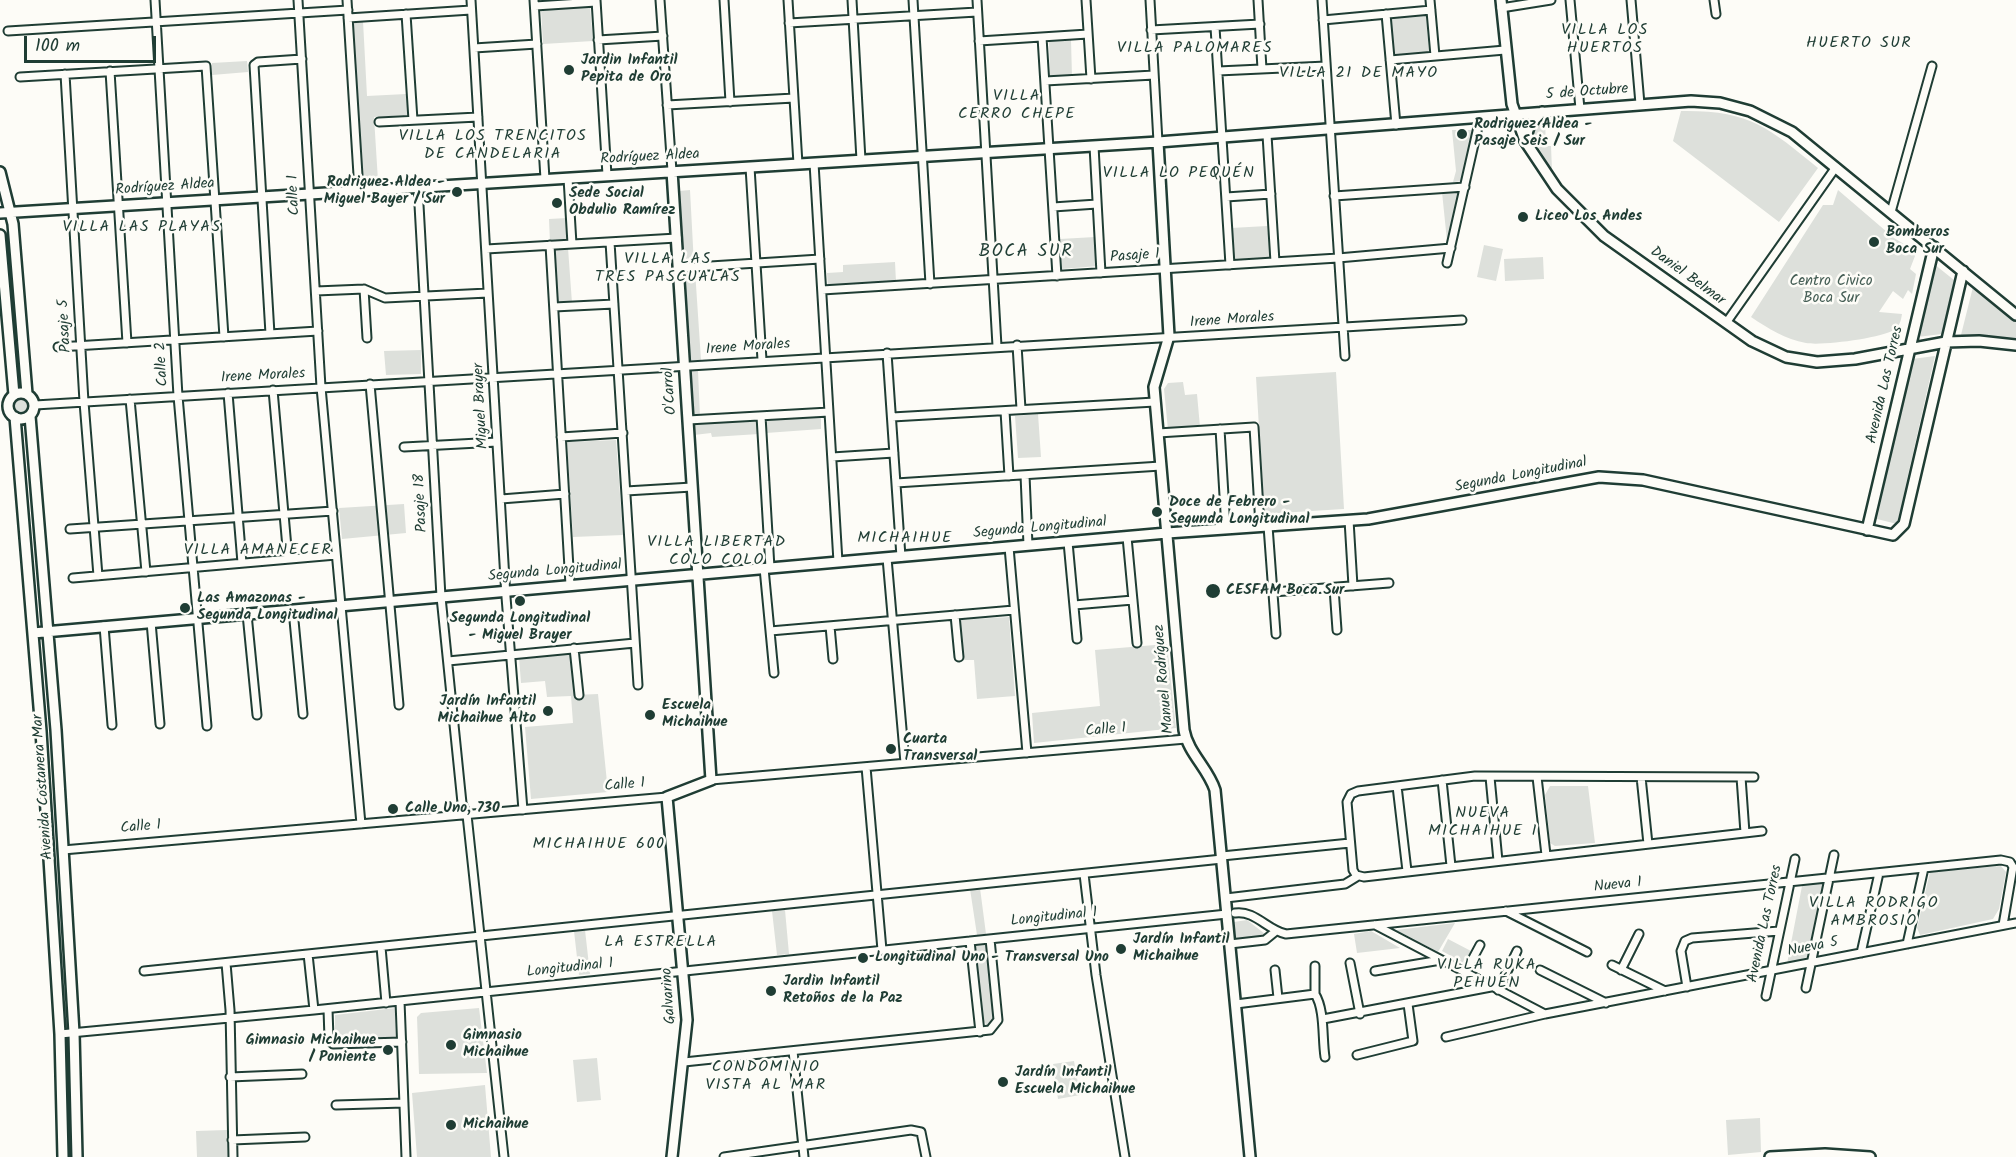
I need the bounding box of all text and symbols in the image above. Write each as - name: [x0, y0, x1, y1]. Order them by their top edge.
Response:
- district label: VILLA LOS HUERTOS: [1561, 21, 1649, 59]
- scale bar: [27, 24, 159, 62]
- text: 100 m: [35, 32, 80, 61]
- district label: HUERTO SUR: [1806, 34, 1912, 54]
- district label: VILLA PALOMARES: [1117, 39, 1273, 59]
- place label: Jardin Infantil Pepita de Oro: [581, 52, 678, 87]
- marker: Jardin Infantil Pepita de Oro: [562, 63, 576, 77]
- district label: VILLA 21 DE MAYO: [1279, 64, 1439, 84]
- street label: 5 de Octubre: [1545, 81, 1629, 105]
- district label: VILLA CERRO CHEPE: [958, 87, 1076, 125]
- place label: Rodriguez Aldea - Pasaje Seis / Sur: [1474, 116, 1592, 151]
- district label: VILLA LOS TRENCITOS DE CANDELARIA: [399, 127, 587, 165]
- marker: Rodriguez Aldea - Pasaje Seis / Sur: [1455, 127, 1469, 141]
- street label: Rodríguez Aldea: [600, 146, 700, 170]
- district label: VILLA LO PEQUÉN: [1103, 164, 1255, 184]
- street label: Calle 1: [285, 174, 305, 216]
- place label: Rodriguez Aldea - Miguel Bayer / Sur: [324, 174, 445, 209]
- street label: Rodríguez Aldea: [115, 176, 215, 200]
- marker: Rodriguez Aldea - Miguel Bayer / Sur: [450, 185, 464, 199]
- place label: Sede Social Obdulio Ramírez: [569, 185, 675, 220]
- marker: Sede Social Obdulio Ramírez: [550, 196, 564, 210]
- place label: Liceo Los Andes: [1535, 208, 1642, 226]
- marker: Liceo Los Andes: [1516, 210, 1530, 224]
- district label: VILLA LAS PLAYAS: [62, 218, 222, 238]
- place label: Bomberos Boca Sur: [1886, 224, 1950, 259]
- marker: Bomberos Boca Sur: [1867, 235, 1881, 249]
- district label: BOCA SUR: [979, 242, 1073, 264]
- street label: Daniel Belmar: [1646, 244, 1728, 310]
- street label: Pasaje 1: [1109, 246, 1161, 268]
- district label: VILLA LAS TRES PASCUALAS: [595, 250, 741, 288]
- park label: Centro Civico Boca Sur: [1789, 273, 1873, 308]
- street label: Pasaje 5: [56, 299, 76, 353]
- street label: Irene Morales: [1189, 309, 1275, 333]
- street label: Avenida Las Torres: [1864, 325, 1908, 445]
- street label: Irene Morales: [705, 336, 791, 360]
- street label: Calle 2: [153, 341, 173, 387]
- street label: Miguel Brayer: [471, 362, 493, 450]
- street label: Irene Morales: [220, 366, 306, 388]
- street label: O'Carrol: [660, 367, 682, 415]
- street label: Segunda Longitudinal: [1453, 454, 1589, 498]
- street label: Pasaje 18: [411, 473, 433, 533]
- place label: Doce de Febrero - Segunda Longitudinal: [1169, 494, 1309, 529]
- marker: Doce de Febrero - Segunda Longitudinal: [1150, 505, 1164, 519]
- street label: Segunda Longitudinal: [972, 514, 1108, 544]
- district label: MICHAIHUE: [857, 529, 953, 549]
- district label: VILLA LIBERTAD COLO COLO: [647, 533, 787, 571]
- district label: VILLA AMANECER: [184, 541, 332, 561]
- street label: Segunda Longitudinal: [487, 557, 623, 587]
- marker: CESFAM Boca Sur: [1204, 582, 1222, 600]
- place label: CESFAM Boca Sur: [1226, 582, 1344, 600]
- place label: Las Amazonas - Segunda Longitudinal: [197, 590, 337, 625]
- marker: Segunda Longitudinal - Miguel Brayer: [513, 594, 527, 608]
- marker: Las Amazonas - Segunda Longitudinal: [178, 601, 192, 615]
- place label: Segunda Longitudinal - Miguel Brayer: [450, 610, 590, 645]
- street label: Manuel Rodríguez: [1151, 624, 1179, 734]
- place label: Jardín Infantil Michaihue Alto: [438, 693, 536, 728]
- place label: Escuela Michaihue: [662, 697, 728, 732]
- marker: Jardín Infantil Michaihue Alto: [541, 704, 555, 718]
- marker: Escuela Michaihue: [643, 708, 657, 722]
- street label: Avenida Costanera Mar: [30, 714, 58, 860]
- street label: Calle 1: [1085, 720, 1127, 742]
- place label: Cuarta Transversal: [903, 731, 977, 766]
- marker: Cuarta Transversal: [884, 742, 898, 756]
- street label: Calle 1: [604, 775, 646, 797]
- place label: Calle Uno, 730: [405, 800, 500, 818]
- marker: Calle Uno, 730: [386, 802, 400, 816]
- district label: NUEVA MICHAIHUE I: [1428, 804, 1538, 842]
- street label: Calle 1: [120, 817, 162, 839]
- district label: MICHAIHUE 600: [532, 835, 666, 855]
- street label: Avenida Las Torres: [1745, 864, 1787, 984]
- street label: Nueva 1: [1593, 875, 1643, 897]
- district label: VILLA RODRIGO AMBROSIO: [1809, 894, 1939, 932]
- street label: Longitudinal 1: [1010, 904, 1098, 932]
- place label: Jardín Infantil Michaihue: [1133, 931, 1230, 966]
- district label: LA ESTRELLA: [604, 933, 718, 953]
- street label: Nueva 5: [1786, 934, 1840, 962]
- marker: Jardín Infantil Michaihue: [1114, 942, 1128, 956]
- place label: Longitudinal Uno - Transversal Uno: [875, 949, 1109, 967]
- marker: Longitudinal Uno - Transversal Uno: [856, 951, 870, 965]
- street label: Longitudinal 1: [526, 955, 614, 983]
- district label: VILLA RUKA PEHUÉN: [1437, 956, 1537, 994]
- street label: Galvarino: [659, 967, 681, 1025]
- place label: Jardin Infantil Retoños de la Paz: [783, 973, 903, 1008]
- marker: Jardin Infantil Retoños de la Paz: [764, 984, 778, 998]
- place label: Gimnasio Michaihue: [463, 1027, 529, 1062]
- place label: Gimnasio Michaihue / Poniente: [246, 1032, 376, 1067]
- marker: Gimnasio Michaihue: [444, 1038, 458, 1052]
- marker: Gimnasio Michaihue / Poniente: [381, 1043, 395, 1057]
- district label: CONDOMINIO VISTA AL MAR: [705, 1058, 827, 1096]
- place label: Jardín Infantil Escuela Michaihue: [1015, 1064, 1135, 1099]
- marker: Jardín Infantil Escuela Michaihue: [996, 1075, 1010, 1089]
- place label: Michaihue: [463, 1116, 529, 1134]
- marker: Michaihue: [444, 1118, 458, 1132]

